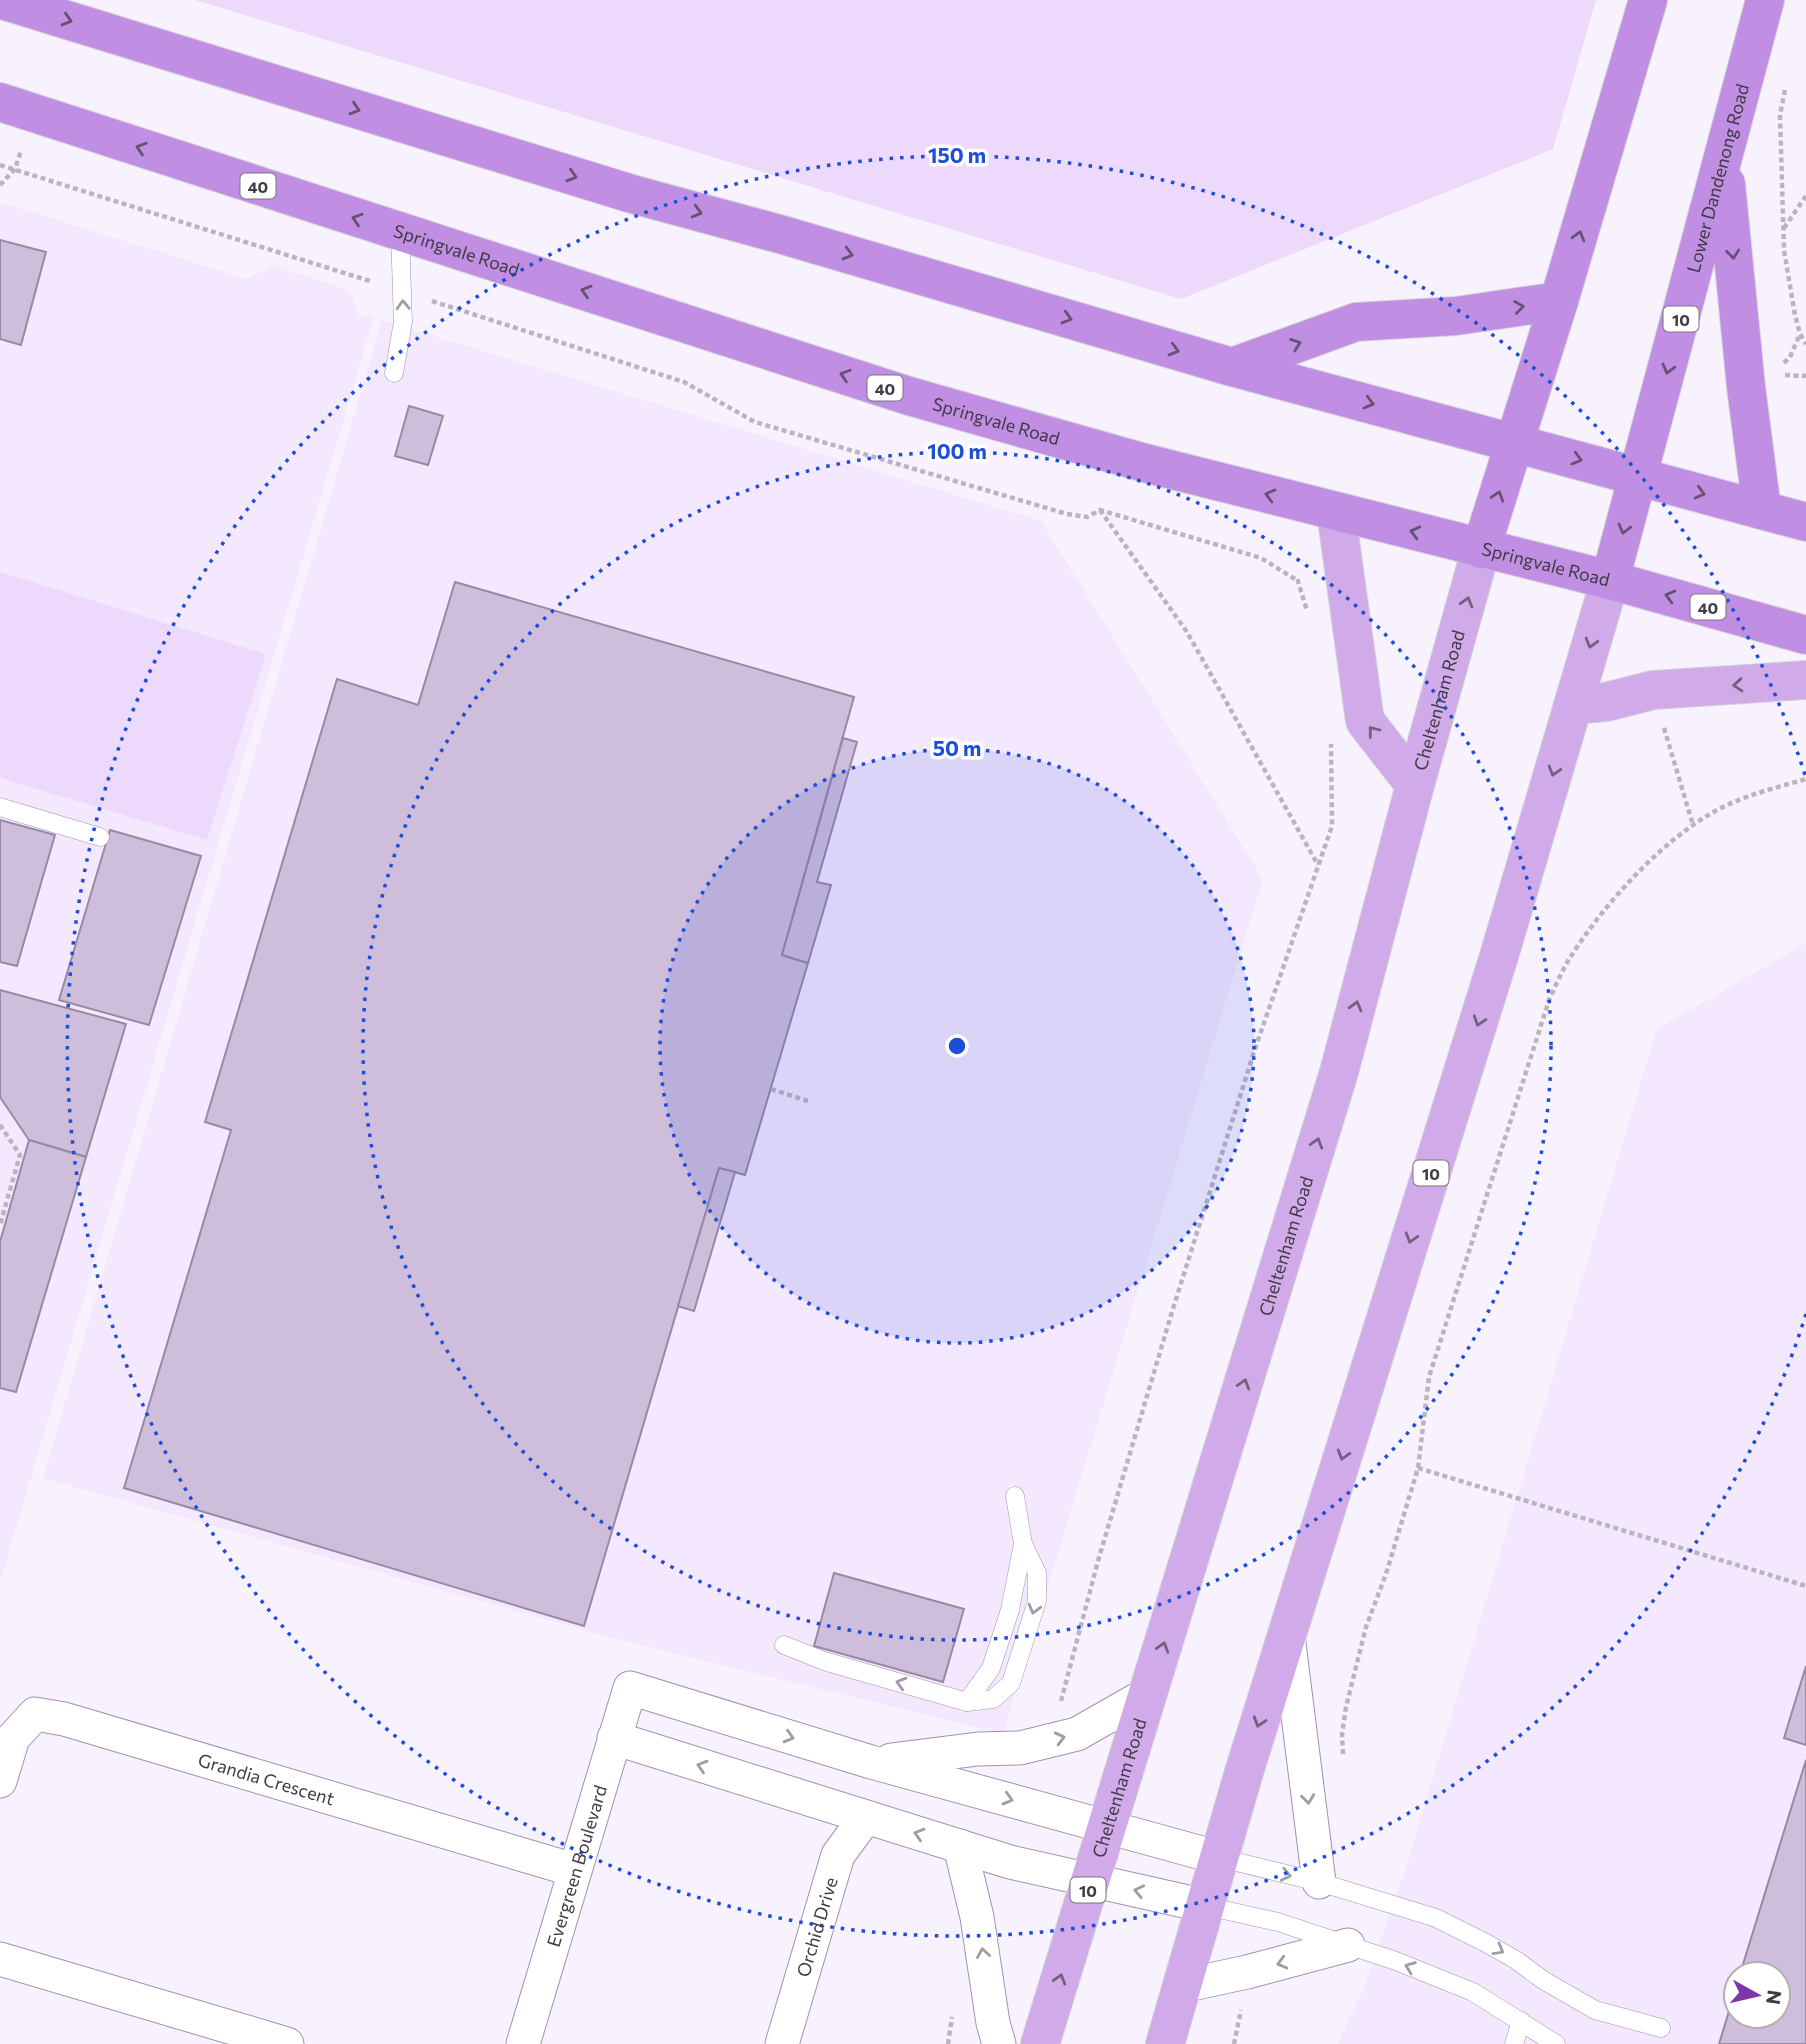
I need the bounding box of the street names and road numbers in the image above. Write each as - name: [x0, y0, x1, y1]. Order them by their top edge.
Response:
- street label: Lower Dandenong Road: [1682, 81, 1753, 275]
- road number: 40: [240, 174, 276, 198]
- street label: Springvale Road: [391, 219, 523, 280]
- road number: 10: [1664, 306, 1698, 332]
- road number: 40: [868, 376, 903, 400]
- street label: Springvale Road: [930, 392, 1062, 449]
- street label: Springvale Road: [1479, 537, 1612, 591]
- road number: 40: [1690, 594, 1726, 620]
- street label: Cheltenham Road: [1409, 627, 1469, 773]
- road number: 10: [1414, 1161, 1448, 1186]
- street label: Cheltenham Road: [1254, 1173, 1317, 1318]
- street label: Cheltenham Road: [1087, 1715, 1151, 1860]
- street label: Grandia Crescent: [196, 1748, 337, 1809]
- street label: Evergreen Boulevard: [542, 1782, 611, 1949]
- street label: Orchid Drive: [791, 1875, 842, 1979]
- road number: 10: [1070, 1878, 1106, 1902]

